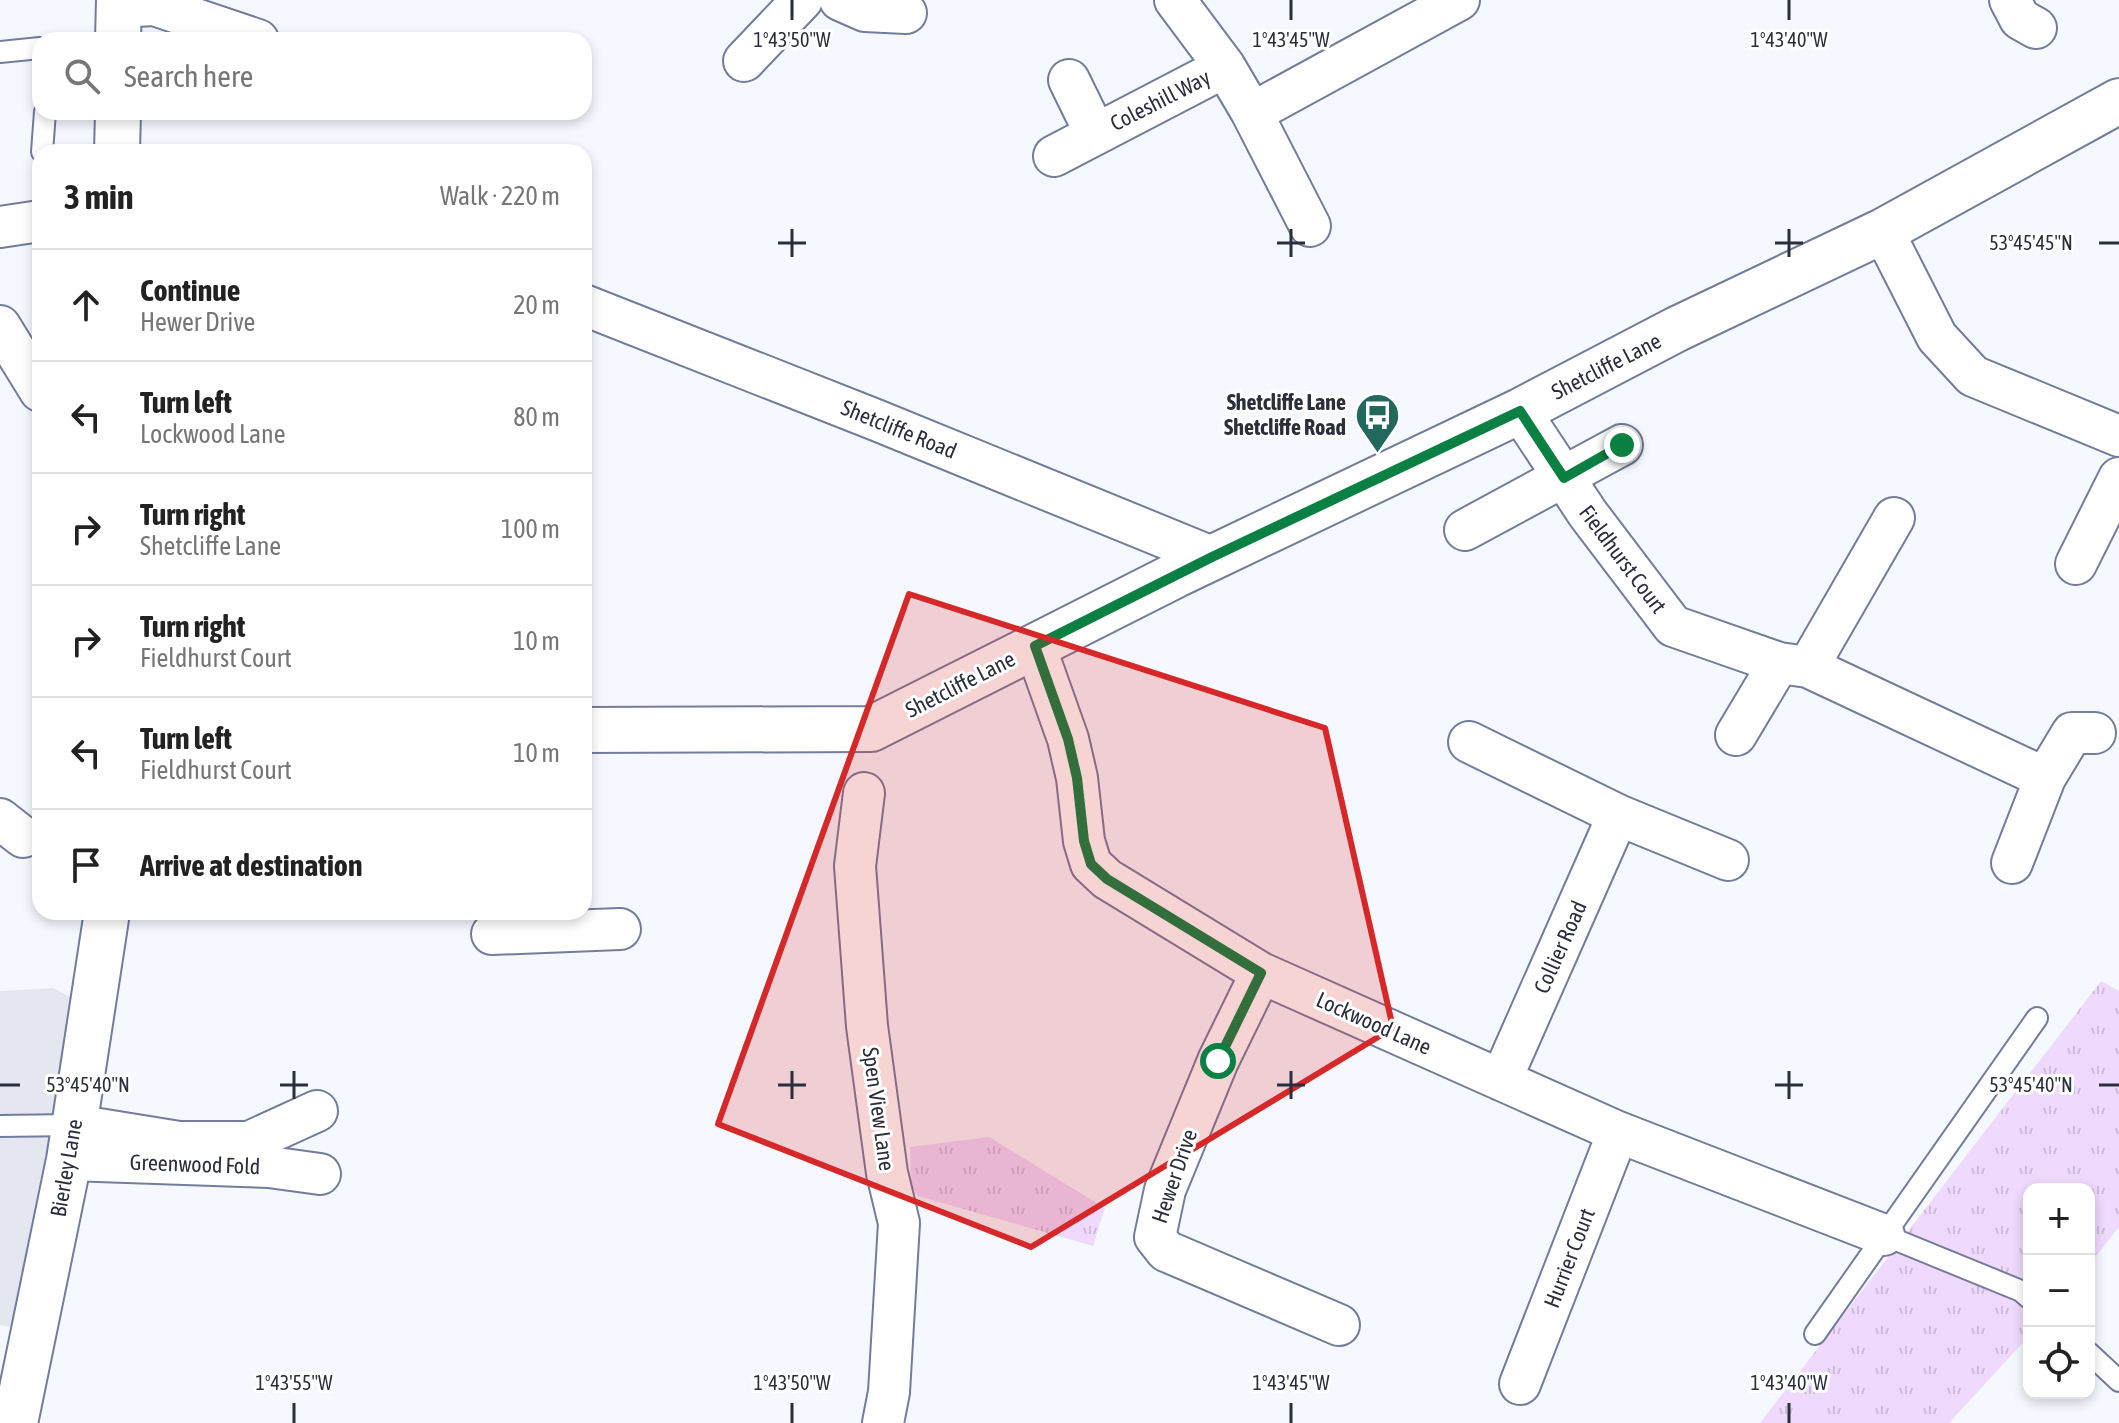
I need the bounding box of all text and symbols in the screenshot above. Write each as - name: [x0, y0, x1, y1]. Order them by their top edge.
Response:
- text: 1°43'50"W: [754, 28, 831, 51]
- text: 1°43'45"W: [1253, 28, 1330, 51]
- text: 1°43'40"W: [1751, 28, 1828, 51]
- search box: [32, 32, 592, 120]
- icon: search: [60, 54, 104, 98]
- text: Search here: [124, 59, 253, 93]
- street label: Coleshill Way: [1106, 64, 1214, 136]
- text: 3 min: [64, 177, 133, 216]
- text: Walk · 220 m: [440, 181, 560, 211]
- text: 53°45'45"N: [1989, 231, 2073, 254]
- text: Continue: [140, 273, 240, 307]
- icon: ahead: [64, 283, 108, 327]
- text: 20 m: [513, 290, 560, 320]
- text: Hewer Drive: [140, 307, 255, 337]
- street label: Shetcliffe Lane: [1547, 327, 1665, 405]
- text: Turn left: [140, 385, 232, 419]
- place label: Shetcliffe Lane Shetcliffe Road: [1224, 389, 1346, 440]
- bus stop icon: Shetcliffe Lane Shetcliffe Road: [1353, 391, 1401, 454]
- street label: Shetcliffe Road: [838, 394, 960, 464]
- icon: left: [64, 395, 108, 439]
- text: 80 m: [513, 402, 560, 432]
- text: Lockwood Lane: [140, 419, 286, 449]
- route end: [1604, 427, 1640, 463]
- text: Turn right: [140, 497, 246, 531]
- street label: Fieldhurst Court: [1574, 500, 1672, 618]
- icon: right: [64, 507, 108, 551]
- text: 100 m: [501, 514, 560, 544]
- text: Shetcliffe Lane: [140, 531, 281, 561]
- text: Turn right: [140, 609, 246, 643]
- icon: right: [64, 619, 108, 663]
- text: 10 m: [513, 626, 560, 656]
- text: Fieldhurst Court: [140, 643, 292, 673]
- street label: Shetcliffe Lane: [901, 645, 1019, 723]
- text: Turn left: [140, 721, 232, 755]
- icon: left: [64, 731, 108, 775]
- text: 10 m: [513, 738, 560, 768]
- text: Fieldhurst Court: [140, 755, 292, 785]
- icon: arrive: [64, 843, 108, 887]
- text: Arrive at destination: [140, 848, 362, 882]
- street label: Collier Road: [1528, 897, 1592, 997]
- street label: Lockwood Lane: [1312, 986, 1436, 1060]
- route start: [1200, 1043, 1236, 1079]
- street label: Spen View Lane: [857, 1046, 901, 1172]
- text: 53°45'40"N: [46, 1073, 130, 1096]
- text: 53°45'40"N: [1989, 1073, 2073, 1096]
- street label: Bierley Lane: [45, 1117, 87, 1219]
- street label: Hewer Drive: [1146, 1126, 1202, 1226]
- street label: Greenwood Fold: [129, 1149, 261, 1179]
- map controls: [2023, 1183, 2095, 1399]
- button: +: [2023, 1183, 2095, 1255]
- street label: Hurrier Court: [1538, 1205, 1600, 1311]
- button: −: [2023, 1255, 2095, 1327]
- button: locate: [2023, 1327, 2095, 1399]
- text: 1°43'55"W: [256, 1371, 333, 1394]
- text: 1°43'50"W: [754, 1371, 831, 1394]
- text: 1°43'45"W: [1253, 1371, 1330, 1394]
- text: 1°43'40"W: [1751, 1371, 1828, 1394]

